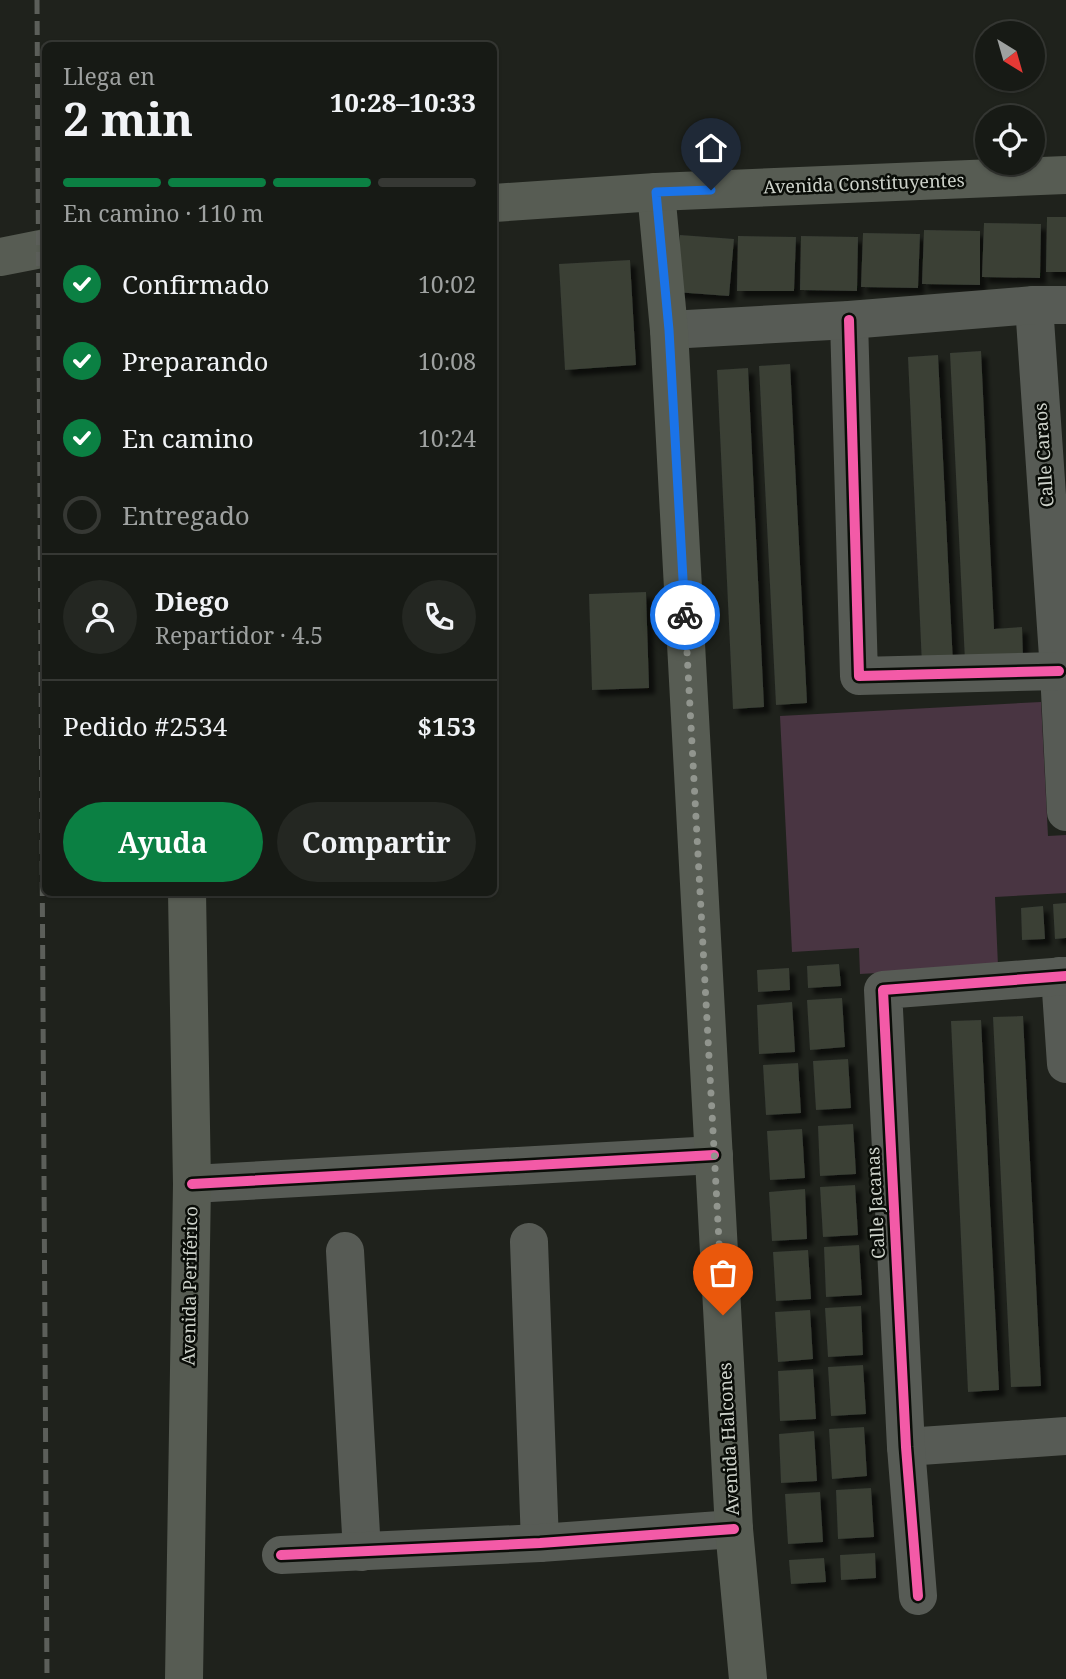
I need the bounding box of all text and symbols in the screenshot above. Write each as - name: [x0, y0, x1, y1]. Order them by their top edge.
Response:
- north arrow: [975, 21, 1045, 91]
- map controls: [975, 21, 1045, 175]
- text: Llega en: [63, 60, 155, 92]
- text: 10:28–10:33: [330, 84, 476, 120]
- text: 2 min: [63, 87, 193, 149]
- button: locate: [975, 105, 1045, 175]
- pin: [681, 118, 741, 190]
- icon: home: [692, 129, 730, 167]
- street label: Avenida Constituyentes: [763, 167, 965, 199]
- text: En camino · 110 m: [63, 197, 264, 229]
- icon: check: [63, 265, 101, 303]
- text: Confirmado: [122, 266, 269, 302]
- text: 10:02: [418, 268, 476, 300]
- icon: check: [63, 342, 101, 380]
- text: Preparando: [122, 343, 269, 379]
- text: 10:08: [418, 345, 476, 377]
- street label: Calle Caraos: [1027, 402, 1059, 508]
- icon: check: [63, 419, 101, 457]
- text: En camino: [122, 420, 254, 456]
- text: 10:24: [418, 422, 476, 454]
- text: Entregado: [122, 497, 250, 533]
- button: person: [63, 580, 137, 654]
- button: phone: [402, 580, 476, 654]
- courier: [650, 580, 720, 650]
- text: Diego: [155, 583, 230, 619]
- icon: bike: [666, 596, 704, 634]
- text: Repartidor · 4.5: [155, 619, 323, 651]
- text: Pedido #2534: [63, 708, 227, 744]
- text: $153: [417, 708, 476, 744]
- button: Ayuda: [63, 802, 263, 882]
- button: Compartir: [277, 802, 476, 882]
- street label: Calle Jacanas: [860, 1146, 890, 1260]
- street label: Avenida Periférico: [176, 1206, 202, 1366]
- pin: [693, 1243, 753, 1315]
- icon: bag: [704, 1254, 742, 1292]
- street label: Avenida Halcones: [712, 1362, 744, 1516]

